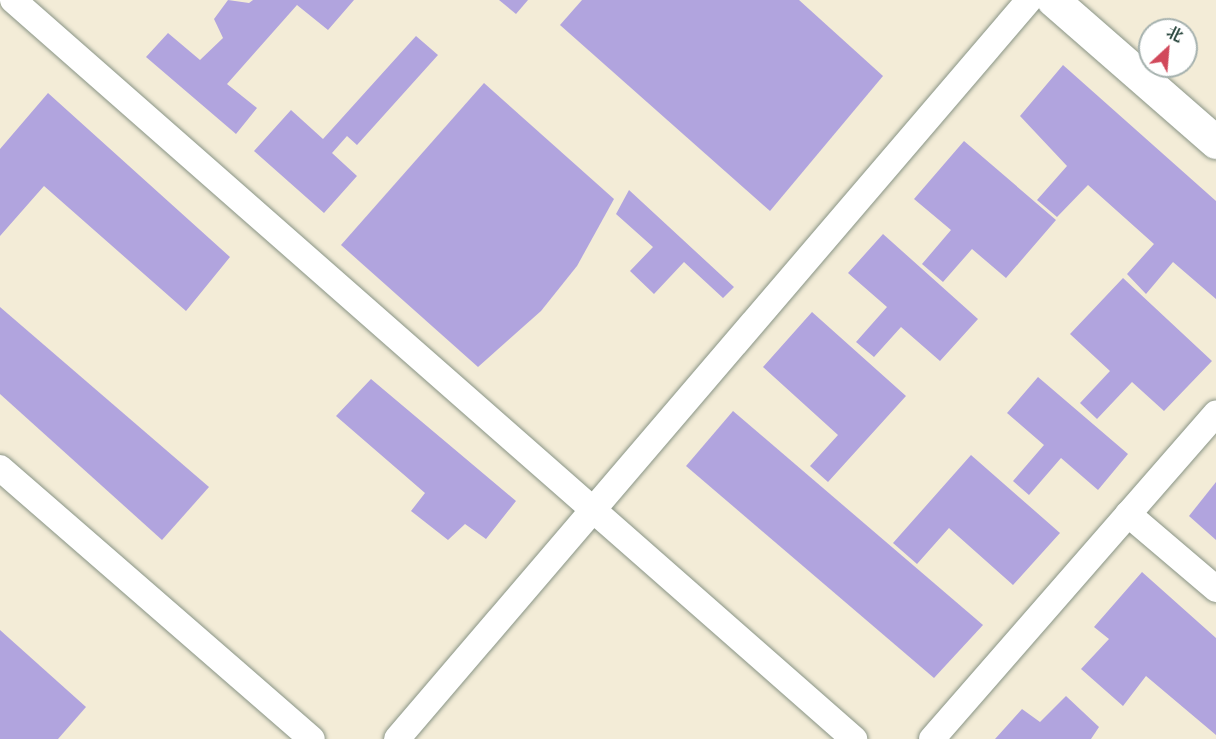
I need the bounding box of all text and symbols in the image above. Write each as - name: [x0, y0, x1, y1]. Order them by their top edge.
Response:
- north arrow: [1138, 18, 1198, 78]
- text: 北: [1163, 21, 1187, 46]

